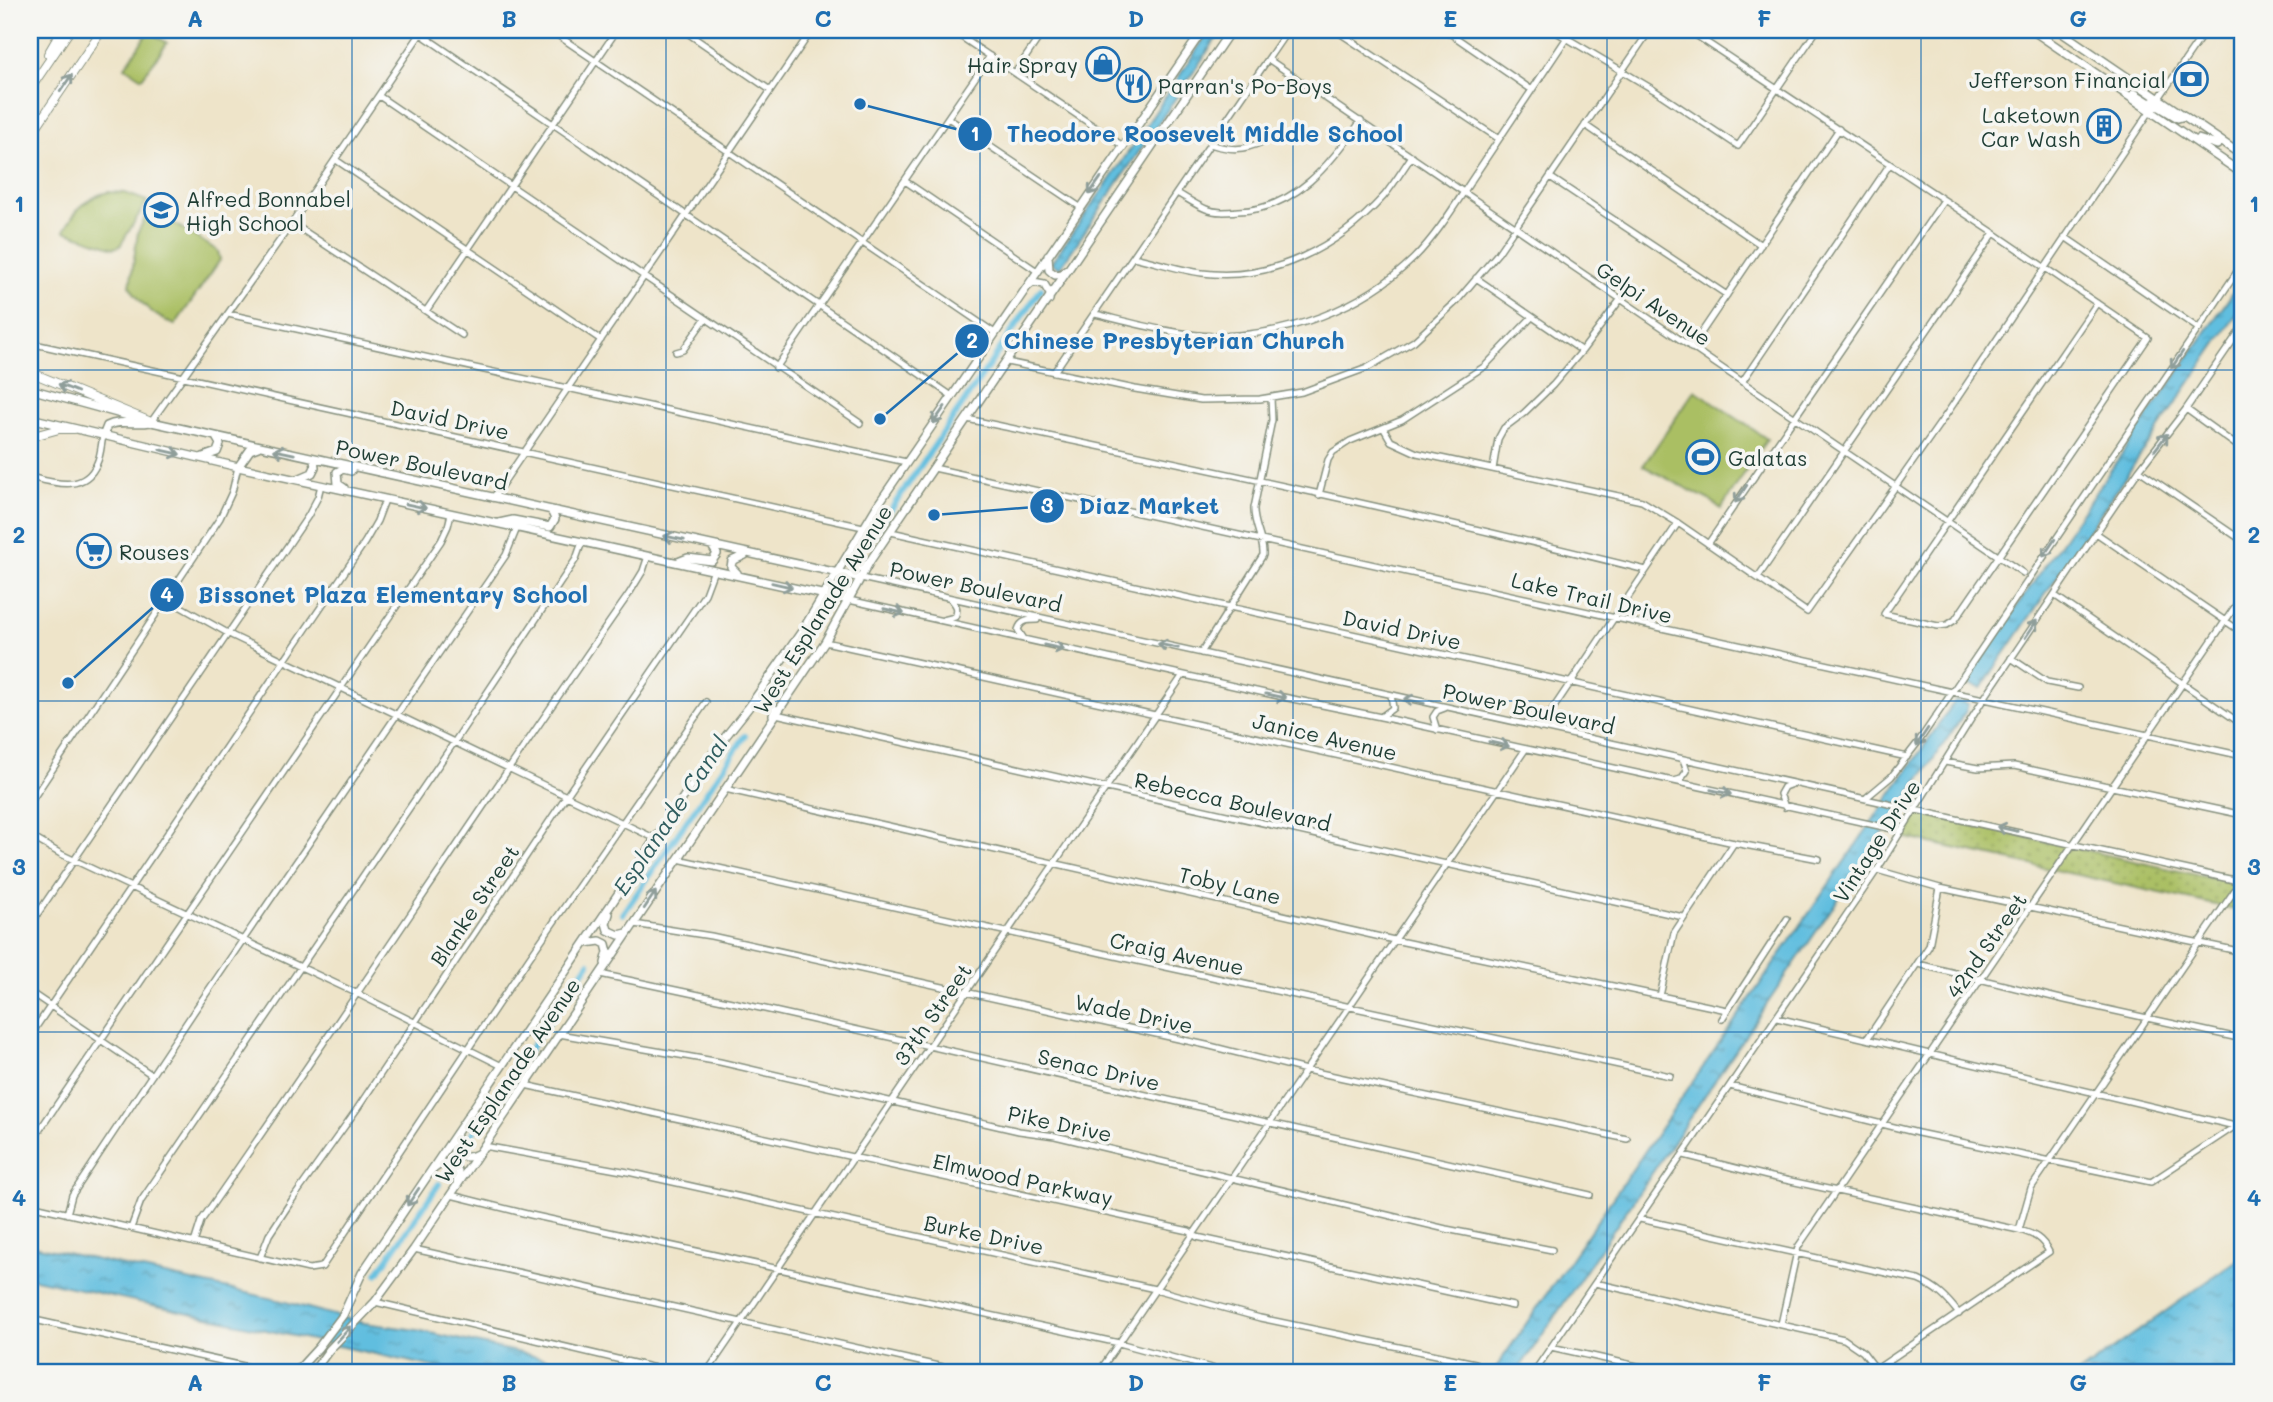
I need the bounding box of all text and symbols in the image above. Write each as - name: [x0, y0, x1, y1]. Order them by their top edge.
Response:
- text: A: [187, 3, 203, 33]
- text: B: [501, 3, 517, 33]
- text: C: [814, 3, 832, 33]
- text: D: [1128, 3, 1144, 33]
- text: E: [1443, 3, 1457, 33]
- text: F: [1757, 3, 1771, 33]
- text: G: [2069, 3, 2087, 33]
- shop icon: Hair Spray: [1084, 45, 1122, 83]
- place label: Hair Spray: [967, 51, 1078, 78]
- bank icon: Jefferson Financial: [2172, 60, 2210, 98]
- restaurant icon: Parran's Po-Boys: [1115, 66, 1153, 104]
- place label: Jefferson Financial: [1969, 66, 2166, 93]
- place label: Parran's Po-Boys: [1158, 72, 1332, 99]
- one-way arrow: [59, 74, 73, 93]
- place label: Laketown Car Wash: [1981, 101, 2080, 152]
- building icon: Laketown Car Wash: [2085, 107, 2123, 145]
- callout: Theodore Roosevelt Middle School: [957, 112, 1417, 156]
- text: Theodore Roosevelt Middle School: [1007, 118, 1403, 148]
- text: 1: [970, 119, 980, 146]
- one-way arrow: [1088, 176, 1102, 196]
- place label: Alfred Bonnabel High School: [186, 185, 351, 236]
- text: 1: [14, 188, 24, 218]
- text: 1: [2249, 188, 2259, 218]
- school or university icon: Alfred Bonnabel High School: [142, 191, 180, 229]
- street label: Gelpi Avenue: [1591, 255, 1717, 351]
- callout: Chinese Presbyterian Church: [955, 319, 1359, 363]
- text: Chinese Presbyterian Church: [1004, 325, 1344, 355]
- text: 2: [966, 326, 978, 353]
- one-way arrow: [2170, 350, 2185, 369]
- one-way arrow: [57, 381, 79, 394]
- street label: David Drive: [388, 393, 512, 445]
- one-way arrow: [932, 405, 946, 424]
- street label: Power Boulevard: [334, 433, 510, 495]
- one-way arrow: [2153, 433, 2168, 452]
- sports icon: Galatas: [1684, 438, 1722, 476]
- place label: Galatas: [1728, 444, 1808, 471]
- one-way arrow: [158, 445, 181, 459]
- one-way arrow: [274, 445, 296, 458]
- callout: Diaz Market: [1030, 484, 1233, 528]
- one-way arrow: [1734, 484, 1748, 503]
- text: Diaz Market: [1079, 490, 1219, 520]
- text: 3: [1041, 491, 1053, 518]
- street label: West Esplanade Avenue: [747, 499, 897, 719]
- one-way arrow: [404, 500, 427, 514]
- text: 2: [13, 519, 25, 549]
- text: 2: [2248, 519, 2260, 549]
- one-way arrow: [663, 530, 686, 544]
- supermarket icon: Rouses: [75, 532, 113, 570]
- one-way arrow: [2041, 537, 2055, 557]
- place label: Rouses: [119, 538, 190, 565]
- street label: Power Boulevard: [888, 555, 1064, 617]
- street label: Lake Trail Drive: [1509, 565, 1675, 629]
- callout: Bissonet Plaza Elementary School: [149, 573, 602, 617]
- text: Bissonet Plaza Elementary School: [198, 579, 588, 609]
- one-way arrow: [770, 579, 793, 592]
- text: 4: [160, 580, 174, 607]
- street label: David Drive: [1340, 603, 1464, 655]
- one-way arrow: [882, 605, 905, 618]
- one-way arrow: [2024, 620, 2038, 639]
- one-way arrow: [1157, 638, 1180, 652]
- one-way arrow: [1042, 640, 1065, 654]
- street label: Power Boulevard: [1441, 677, 1617, 739]
- one-way arrow: [1264, 689, 1287, 703]
- one-way arrow: [1403, 693, 1426, 707]
- street label: Janice Avenue: [1250, 706, 1400, 766]
- one-way arrow: [1915, 726, 1929, 746]
- water label: Esplanade Canal: [606, 730, 734, 900]
- one-way arrow: [1487, 738, 1510, 751]
- street label: Rebecca Boulevard: [1132, 765, 1334, 837]
- street label: Vintage Drive: [1826, 774, 1926, 908]
- one-way arrow: [1709, 786, 1732, 799]
- one-way arrow: [1996, 821, 2019, 835]
- street label: Blanke Street: [423, 839, 525, 971]
- text: 3: [12, 851, 26, 881]
- text: 3: [2247, 851, 2261, 881]
- street label: Toby Lane: [1176, 860, 1284, 910]
- street label: 42nd Street: [1940, 887, 2032, 1003]
- one-way arrow: [643, 891, 657, 910]
- street label: Craig Avenue: [1107, 926, 1247, 980]
- street label: 37th Street: [887, 958, 977, 1070]
- street label: West Esplanade Avenue: [428, 972, 586, 1188]
- street label: Wade Drive: [1072, 987, 1196, 1039]
- street label: Senac Drive: [1035, 1042, 1163, 1096]
- street label: Pike Drive: [1006, 1099, 1114, 1147]
- street label: Elmwood Parkway: [931, 1147, 1115, 1211]
- text: 4: [12, 1182, 26, 1212]
- text: 4: [2247, 1182, 2261, 1212]
- one-way arrow: [406, 1187, 420, 1206]
- street label: Burke Drive: [922, 1208, 1046, 1260]
- one-way arrow: [336, 1325, 352, 1343]
- text: A: [187, 1367, 203, 1397]
- text: B: [501, 1367, 517, 1397]
- text: C: [814, 1367, 832, 1397]
- text: D: [1128, 1367, 1144, 1397]
- text: E: [1443, 1367, 1457, 1397]
- text: F: [1757, 1367, 1771, 1397]
- text: G: [2069, 1367, 2087, 1397]

